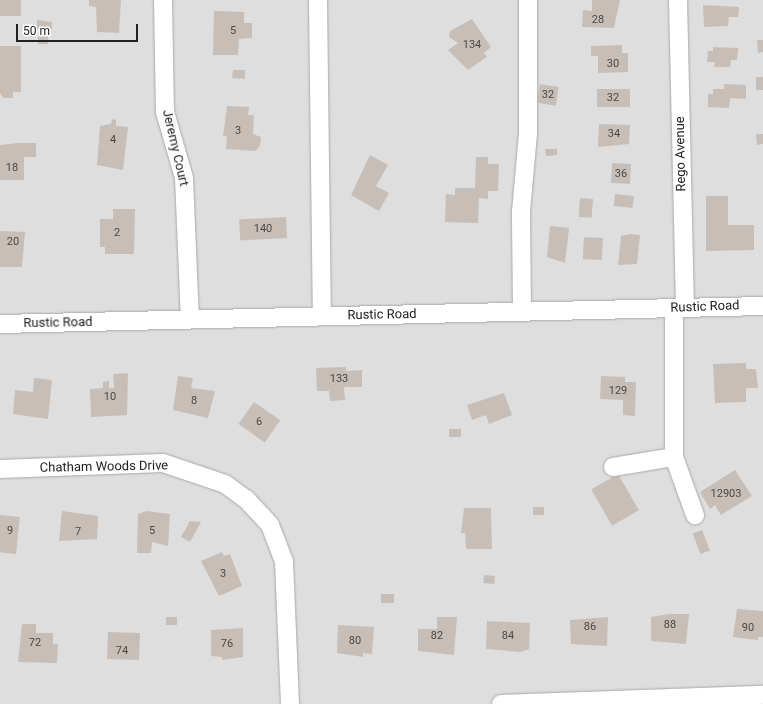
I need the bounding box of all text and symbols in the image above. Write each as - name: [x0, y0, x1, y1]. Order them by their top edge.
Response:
- house number: 28: [592, 13, 604, 27]
- scale bar: [18, 16, 140, 42]
- text: 50 m: [23, 24, 50, 38]
- house number: 5: [230, 24, 236, 38]
- house number: 134: [463, 38, 481, 52]
- house number: 30: [607, 57, 619, 71]
- house number: 32: [542, 88, 554, 102]
- house number: 32: [607, 91, 619, 105]
- street label: Jeremy Court: [159, 108, 191, 188]
- street label: Rego Avenue: [673, 116, 689, 192]
- house number: 3: [235, 124, 241, 138]
- house number: 34: [608, 127, 620, 141]
- house number: 4: [110, 133, 116, 147]
- house number: 18: [6, 161, 18, 175]
- house number: 36: [615, 167, 627, 181]
- house number: 140: [254, 222, 272, 236]
- house number: 2: [114, 226, 120, 240]
- house number: 20: [7, 235, 19, 249]
- street label: Rustic Road: [670, 298, 740, 316]
- street label: Rustic Road: [347, 307, 417, 323]
- street label: Rustic Road: [23, 315, 93, 331]
- house number: 133: [330, 372, 348, 386]
- house number: 129: [609, 384, 627, 398]
- house number: 10: [104, 390, 116, 404]
- house number: 8: [191, 394, 197, 408]
- house number: 6: [256, 415, 262, 429]
- street label: Chatham Woods Drive: [40, 458, 168, 476]
- house number: 12903: [711, 487, 741, 501]
- house number: 9: [7, 524, 13, 538]
- house number: 5: [149, 524, 155, 538]
- house number: 7: [75, 525, 81, 539]
- house number: 3: [220, 567, 226, 581]
- house number: 88: [664, 618, 676, 632]
- house number: 86: [584, 620, 596, 634]
- house number: 90: [742, 621, 754, 635]
- house number: 82: [431, 629, 443, 643]
- house number: 84: [502, 629, 514, 643]
- house number: 80: [349, 634, 361, 648]
- house number: 72: [29, 636, 41, 650]
- house number: 76: [221, 637, 233, 651]
- house number: 74: [116, 644, 128, 658]

